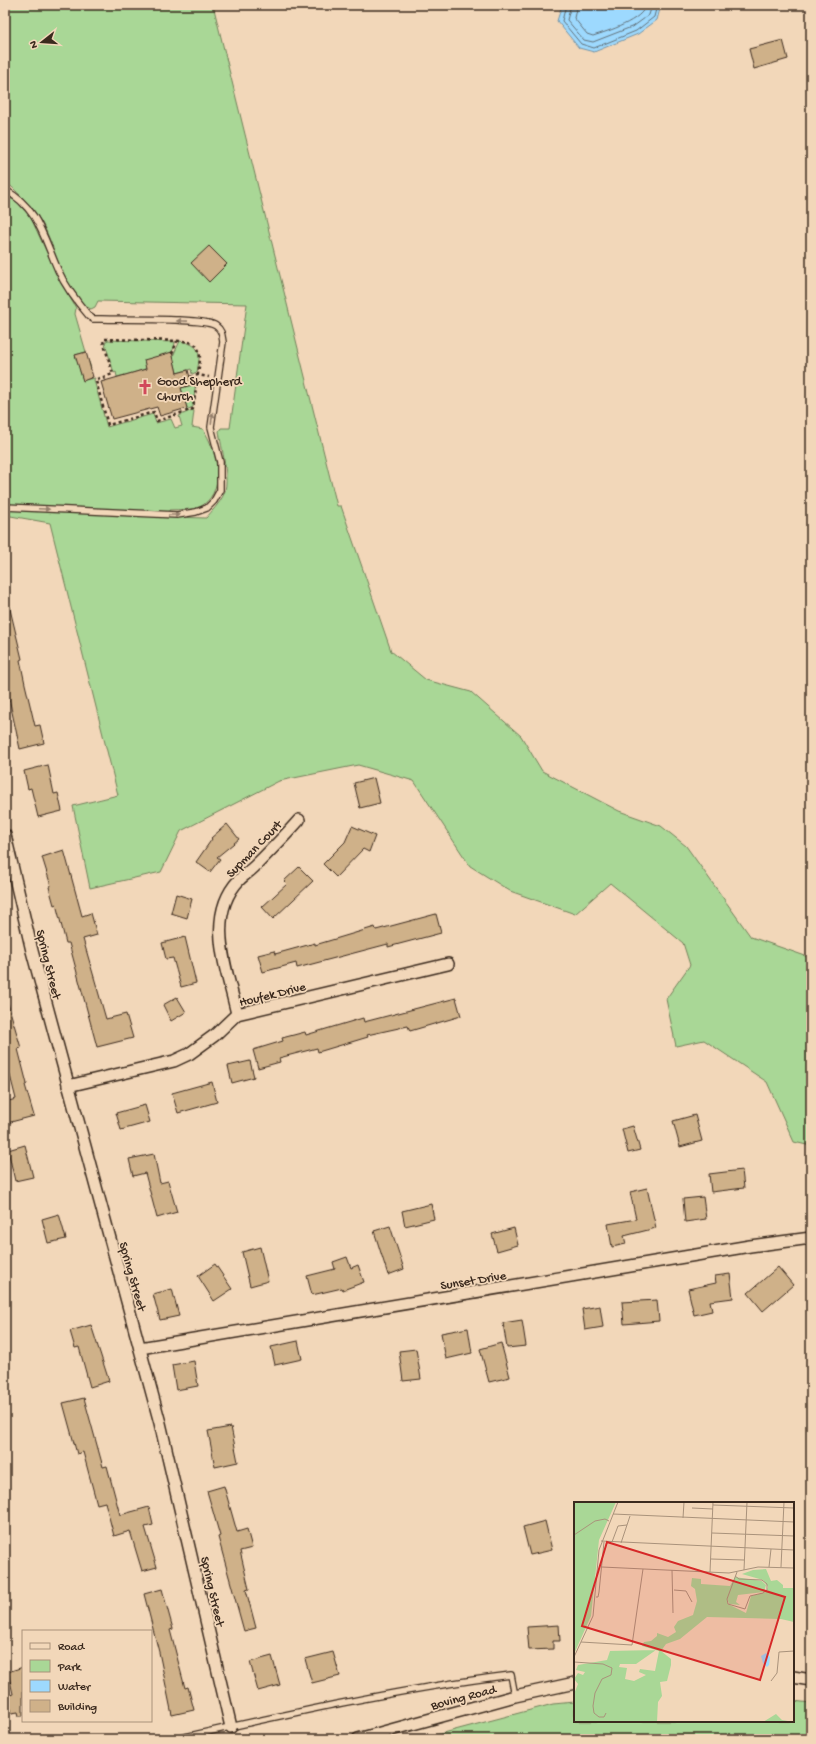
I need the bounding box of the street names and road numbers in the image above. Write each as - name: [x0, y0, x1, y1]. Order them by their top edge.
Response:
- street label: Supman Court: [224, 817, 287, 882]
- street label: Spring Street: [32, 928, 64, 1003]
- street label: Houfek Drive: [238, 980, 308, 1011]
- street label: Spring Street: [115, 1240, 149, 1315]
- street label: Sunset Drive: [439, 1269, 508, 1294]
- street label: Spring Street: [196, 1555, 227, 1630]
- street label: Boving Road: [428, 1682, 499, 1715]

